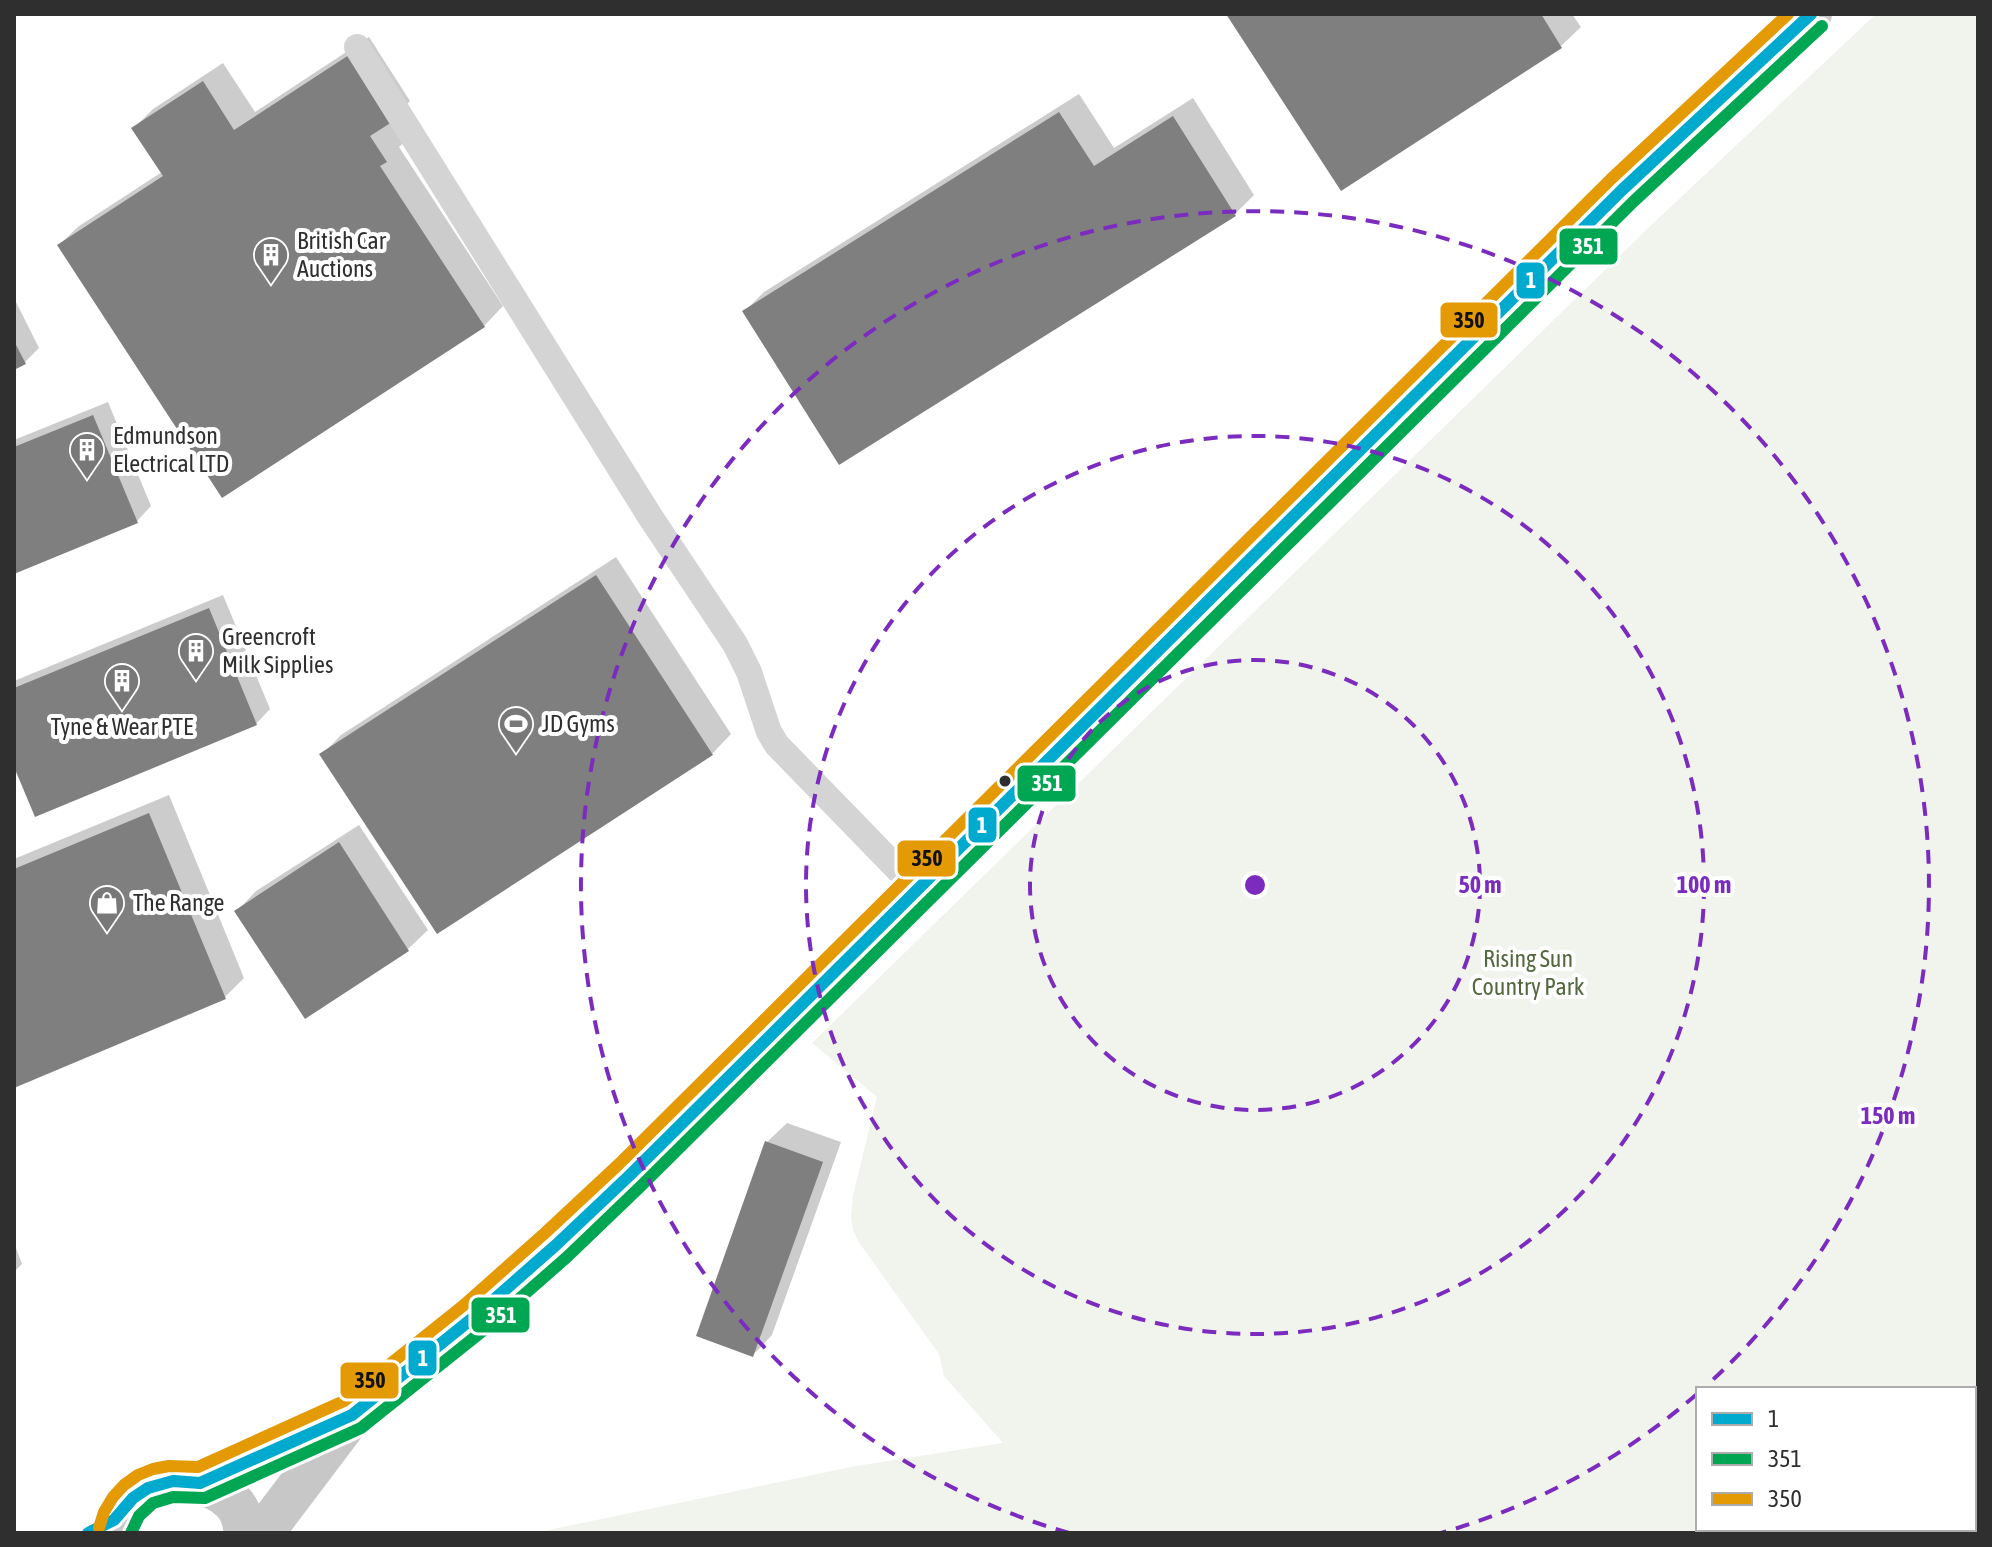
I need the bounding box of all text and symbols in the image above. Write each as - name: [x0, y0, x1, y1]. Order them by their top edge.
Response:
- place label: British Car Auctions: [297, 227, 387, 282]
- line badge: 351: [1558, 227, 1619, 266]
- text: 351: [1572, 233, 1604, 259]
- building icon: British Car Auctions: [252, 236, 290, 286]
- line badge: 1: [1515, 261, 1546, 300]
- text: 1: [1526, 267, 1536, 293]
- line badge: 350: [1439, 301, 1499, 339]
- text: 350: [1453, 307, 1485, 333]
- place label: Edmundson Electrical LTD: [113, 422, 229, 477]
- building icon: Edmundson Electrical LTD: [68, 431, 106, 481]
- place label: Greencroft Milk Sipplies: [222, 623, 333, 678]
- building icon: Greencroft Milk Sipplies: [177, 632, 215, 682]
- building icon: Tyne & Wear PTE: [103, 662, 141, 712]
- sports icon: JD Gyms: [497, 705, 535, 755]
- place label: JD Gyms: [542, 710, 615, 737]
- place label: Tyne & Wear PTE: [51, 713, 193, 740]
- line badge: 351: [1016, 764, 1077, 803]
- text: 351: [1031, 770, 1063, 796]
- unlabelled marker: [997, 773, 1013, 789]
- line badge: 1: [967, 806, 998, 844]
- text: 1: [977, 812, 987, 838]
- line badge: 350: [896, 839, 957, 878]
- text: 350: [911, 845, 943, 871]
- centre of rings: [1241, 871, 1269, 899]
- text: 50 m: [1458, 871, 1502, 898]
- text: 100 m: [1677, 871, 1731, 898]
- shop icon: The Range: [88, 884, 126, 934]
- place label: The Range: [133, 889, 224, 916]
- park label: Rising Sun Country Park: [1472, 945, 1585, 1000]
- text: 150 m: [1861, 1102, 1915, 1129]
- line badge: 351: [470, 1296, 531, 1334]
- text: 351: [485, 1302, 517, 1328]
- line badge: 1: [407, 1339, 438, 1377]
- text: 1: [418, 1345, 428, 1371]
- line badge: 350: [339, 1361, 400, 1400]
- text: 350: [354, 1367, 386, 1393]
- legend: [1696, 1387, 1976, 1531]
- text: 1: [1768, 1405, 1779, 1432]
- text: 351: [1768, 1445, 1802, 1472]
- text: 350: [1768, 1485, 1802, 1512]

